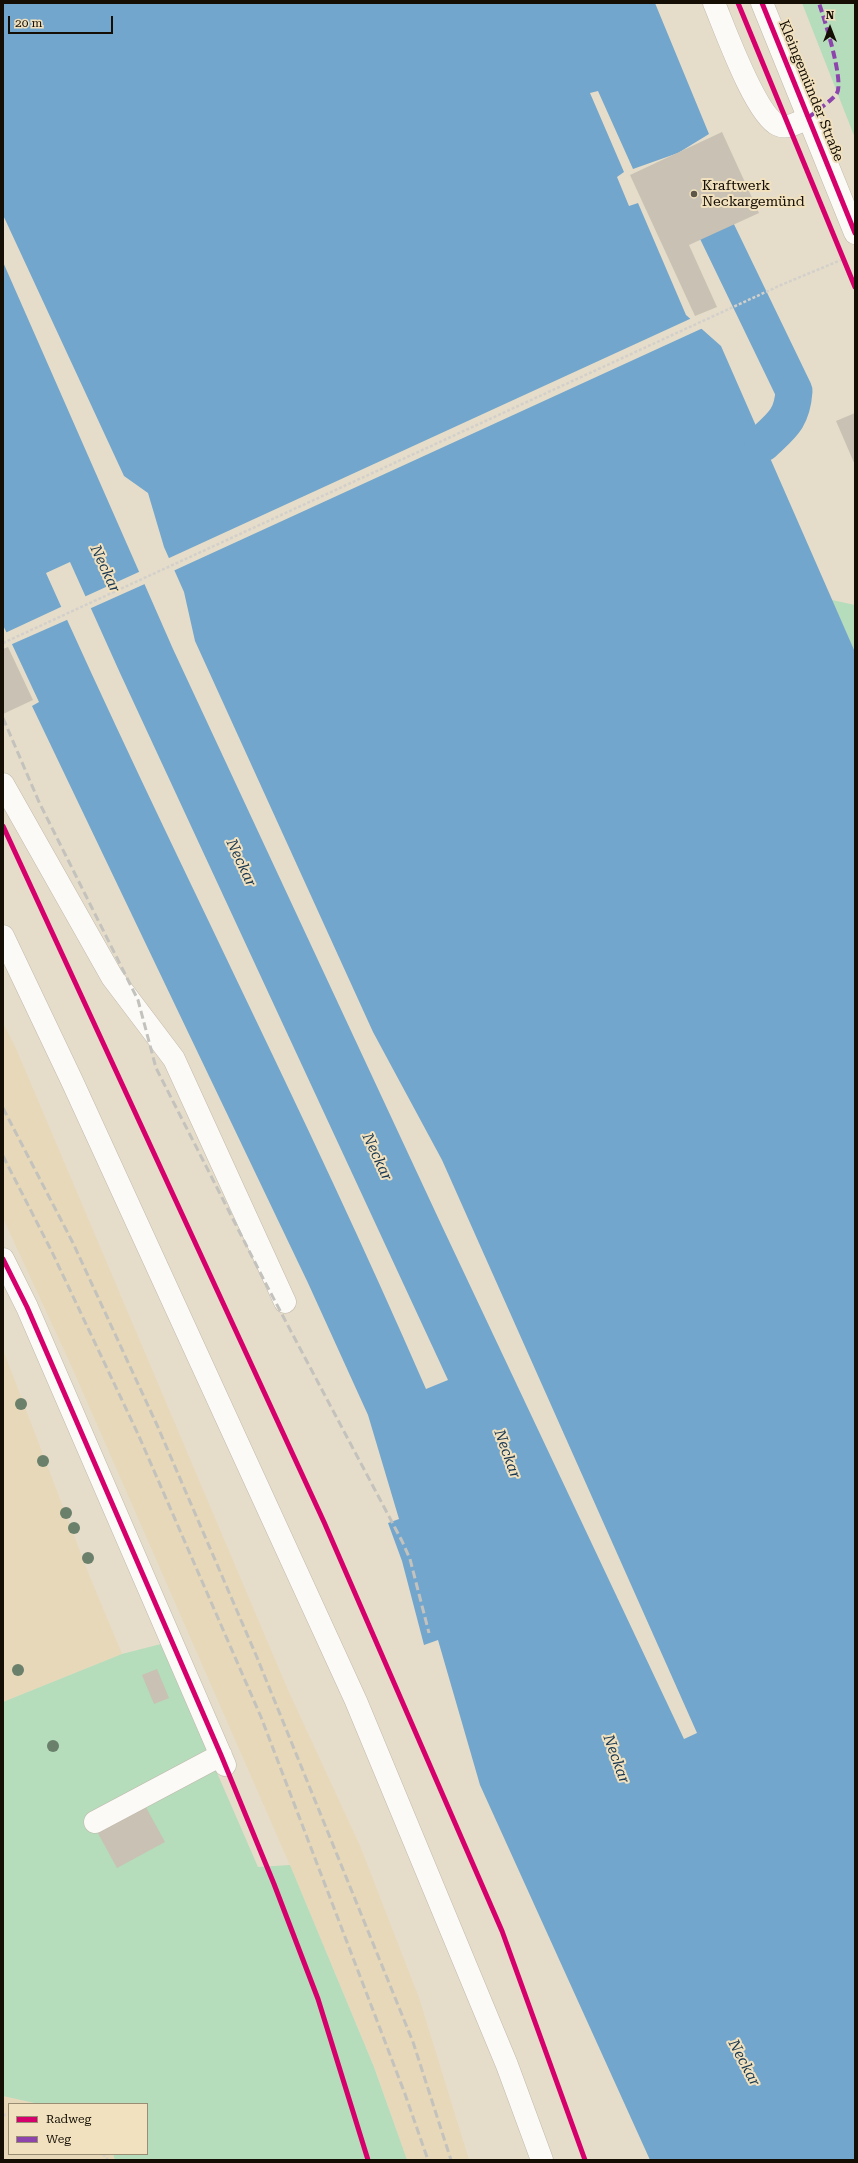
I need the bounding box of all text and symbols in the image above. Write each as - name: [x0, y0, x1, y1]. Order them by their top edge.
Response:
- scale bar: [10, 8, 115, 34]
- north arrow: [810, 8, 850, 48]
- text: N: [826, 9, 834, 22]
- text: 20 m: [15, 16, 42, 30]
- street label: Kleingemünder Straße: [775, 18, 847, 164]
- place label: Kraftwerk Neckargemünd: [702, 178, 805, 210]
- marker: Kraftwerk Neckargemünd: [689, 189, 699, 199]
- water label: Neckar: [86, 542, 124, 596]
- water label: Neckar: [222, 836, 260, 890]
- water label: Neckar: [358, 1130, 396, 1184]
- water label: Neckar: [490, 1427, 524, 1481]
- water label: Neckar: [599, 1732, 633, 1786]
- water label: Neckar: [724, 2036, 764, 2090]
- legend: [8, 2103, 148, 2155]
- text: Radweg: [46, 2112, 91, 2126]
- text: Weg: [46, 2132, 71, 2146]

